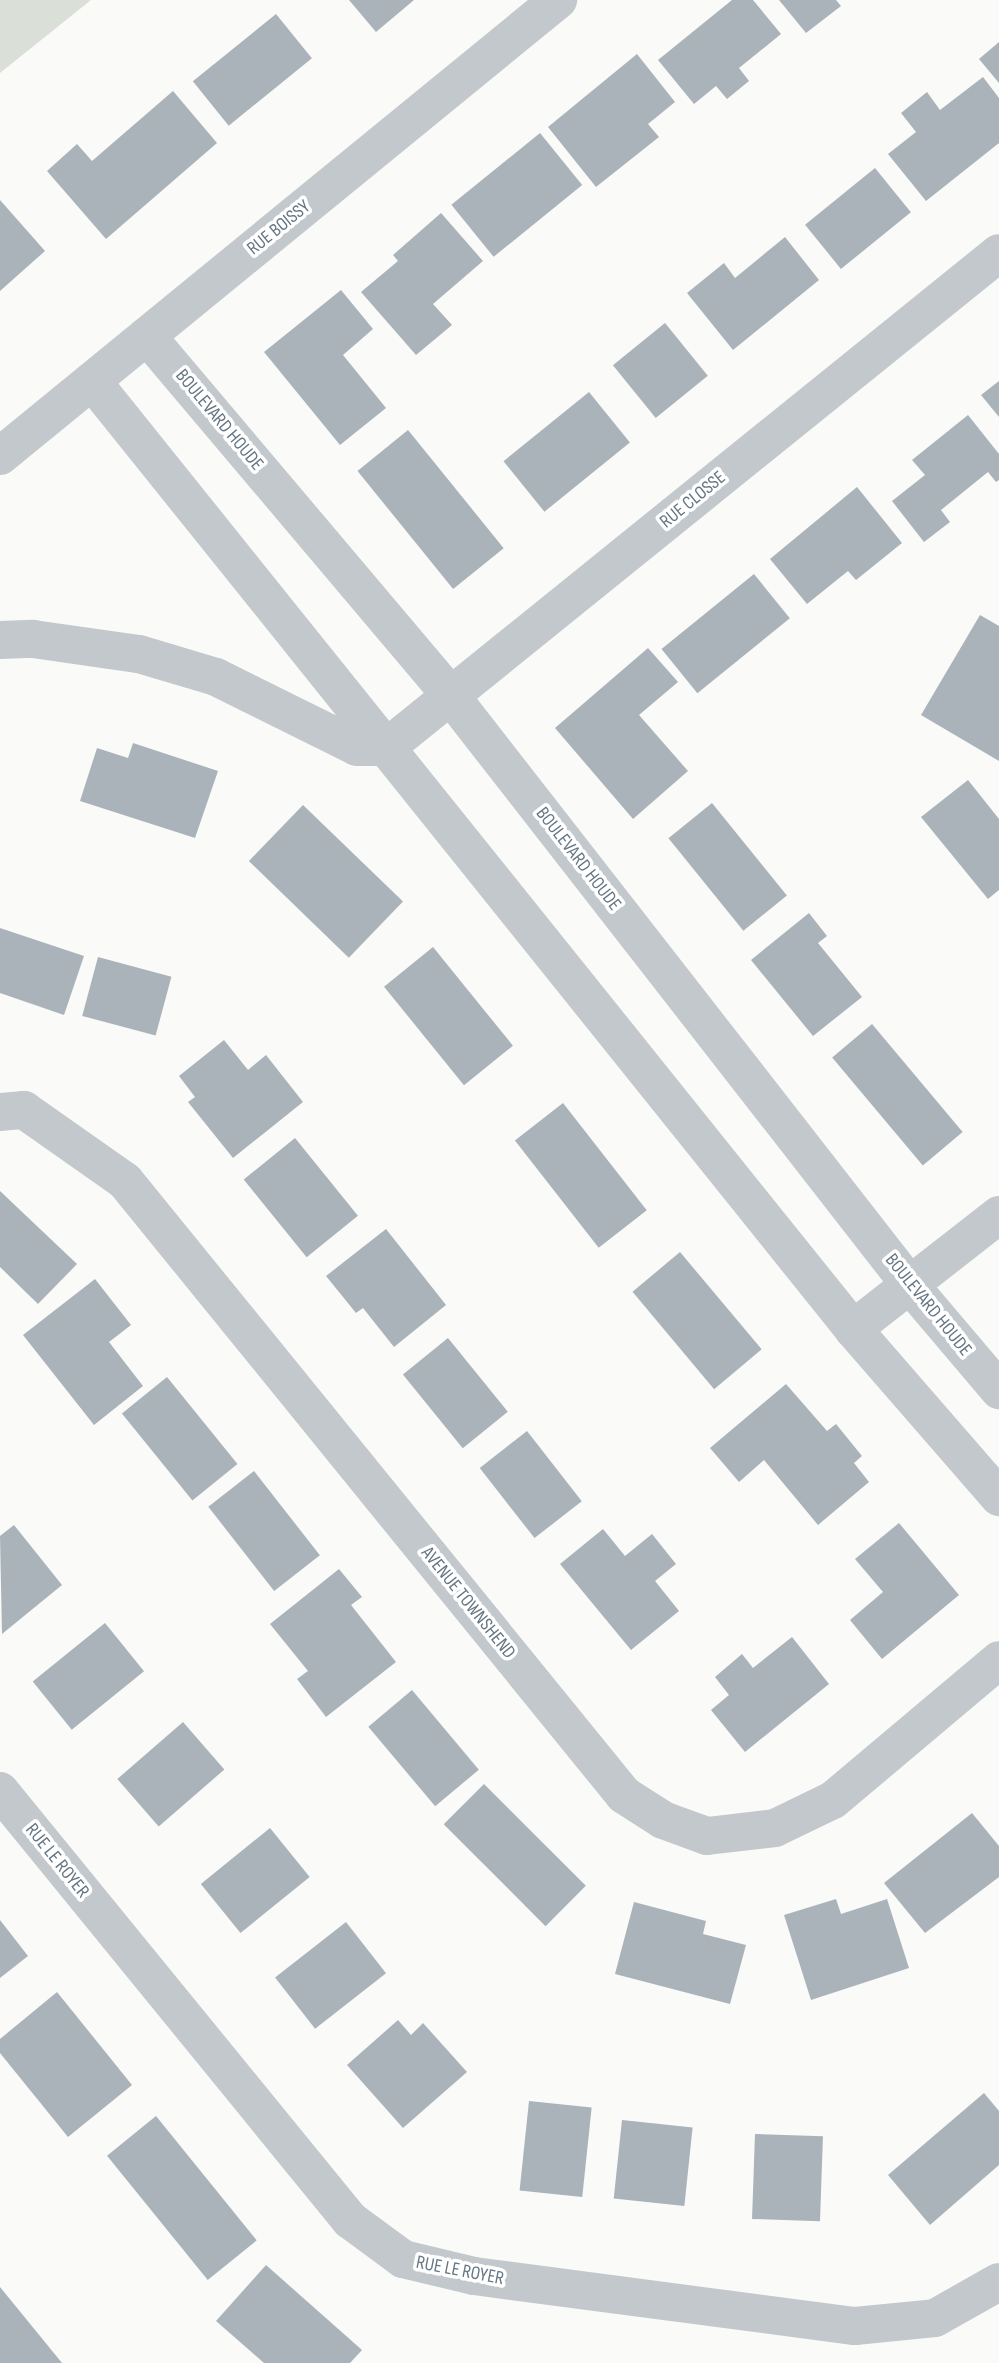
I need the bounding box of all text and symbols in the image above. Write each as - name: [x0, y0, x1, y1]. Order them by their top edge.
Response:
- street label: RUE BOISSY: [243, 196, 315, 260]
- street label: BOULEVARD HOUDE: [170, 365, 268, 475]
- street label: RUE CLOSSE: [656, 467, 730, 533]
- street label: BOULEVARD HOUDE: [531, 803, 625, 915]
- street label: BOULEVARD HOUDE: [880, 1249, 976, 1361]
- street label: AVENUE TOWNSHEND: [416, 1542, 520, 1664]
- street label: RUE LE ROYER: [20, 1819, 94, 1903]
- street label: RUE LE ROYER: [414, 2251, 506, 2291]

